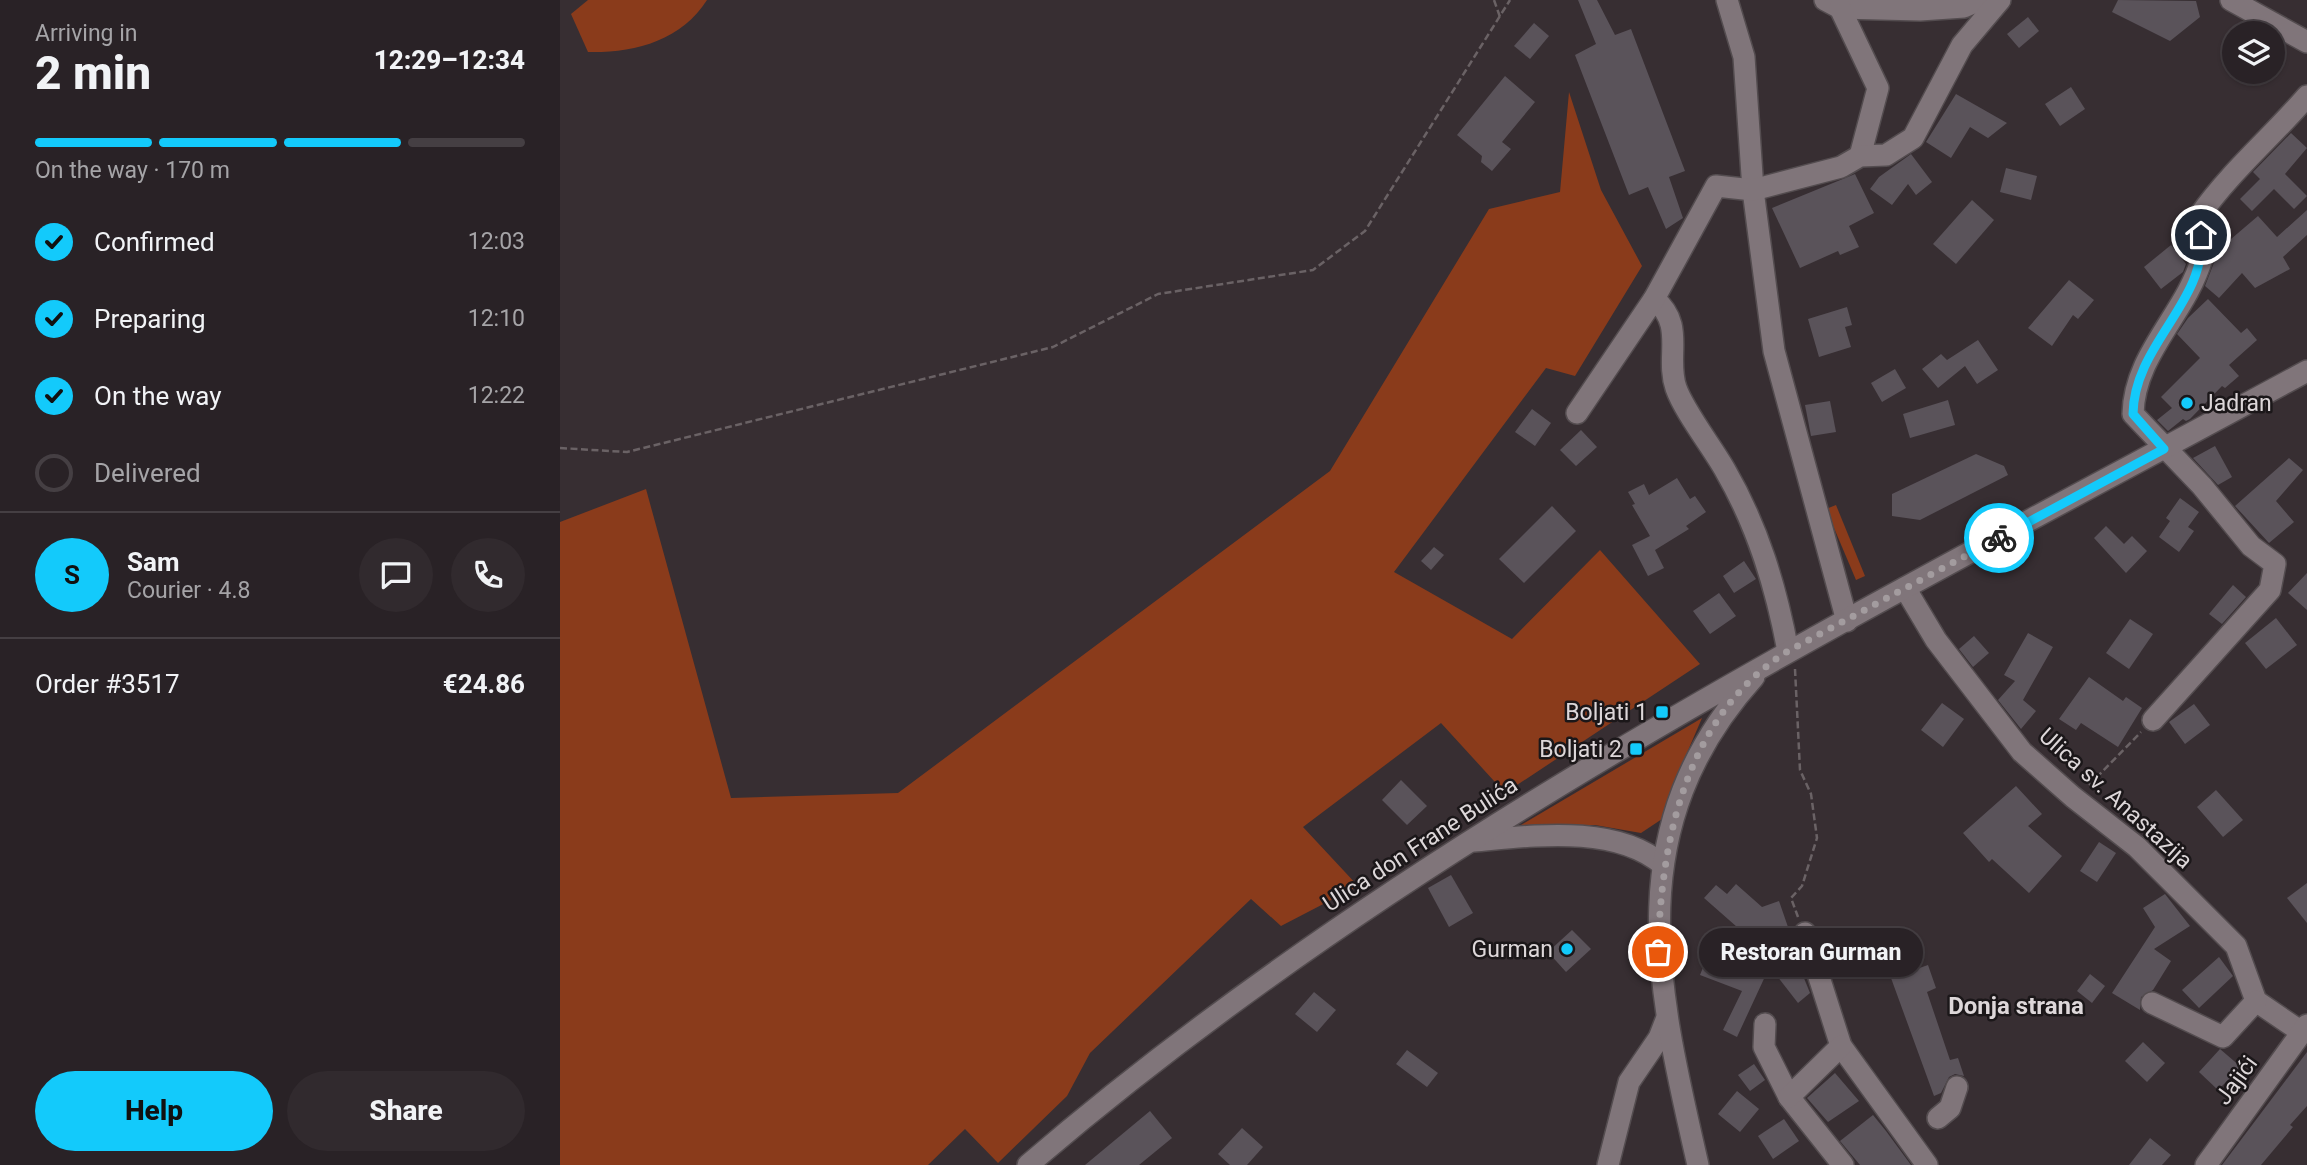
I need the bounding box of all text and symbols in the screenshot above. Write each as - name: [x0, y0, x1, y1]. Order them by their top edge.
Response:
- text: Arriving in: [35, 20, 138, 47]
- map controls: [2222, 21, 2285, 84]
- button: layers: [2222, 21, 2285, 84]
- text: 12:29–12:34: [374, 45, 525, 75]
- text: 2 min: [35, 46, 151, 100]
- text: On the way · 170 m: [35, 157, 230, 184]
- pin: [2171, 205, 2231, 265]
- icon: home: [2182, 216, 2220, 254]
- icon: check: [35, 223, 73, 261]
- text: Confirmed: [94, 227, 215, 257]
- text: 12:03: [468, 228, 525, 255]
- icon: check: [35, 300, 73, 338]
- text: Preparing: [94, 304, 206, 334]
- text: 12:10: [468, 305, 525, 332]
- icon: check: [35, 377, 73, 415]
- text: On the way: [94, 381, 222, 411]
- text: 12:22: [468, 382, 525, 409]
- place label: Jadran: [2201, 390, 2272, 417]
- marker: Jadran: [2179, 395, 2195, 411]
- text: Delivered: [94, 458, 201, 488]
- courier: [1964, 503, 2034, 573]
- icon: bike: [1980, 519, 2018, 557]
- button: chat: [359, 538, 433, 612]
- button: phone: [451, 538, 525, 612]
- text: Sam: [127, 547, 179, 577]
- text: S: [64, 560, 80, 590]
- text: Courier · 4.8: [127, 577, 250, 604]
- text: Order #3517: [35, 669, 180, 699]
- text: €24.86: [443, 669, 525, 699]
- place label: Boljati 1: [1565, 699, 1648, 726]
- marker: Boljati 1: [1654, 704, 1670, 720]
- street label: Ulica sv. Anastazija: [2033, 722, 2198, 874]
- place label: Boljati 2: [1539, 736, 1622, 763]
- marker: Boljati 2: [1628, 741, 1644, 757]
- street label: Ulica don Frane Bulića: [1318, 771, 1523, 917]
- pin: [1628, 922, 1688, 982]
- callout: Restoran Gurman: [1700, 928, 1924, 976]
- icon: bag: [1639, 933, 1677, 971]
- place label: Gurman: [1471, 936, 1553, 963]
- text: Restoran Gurman: [1720, 939, 1902, 966]
- marker: Gurman: [1559, 941, 1575, 957]
- district label: Donja strana: [1948, 992, 2084, 1020]
- street label: Jajići: [2210, 1051, 2263, 1110]
- button: Help: [35, 1071, 273, 1151]
- button: Share: [287, 1071, 525, 1151]

